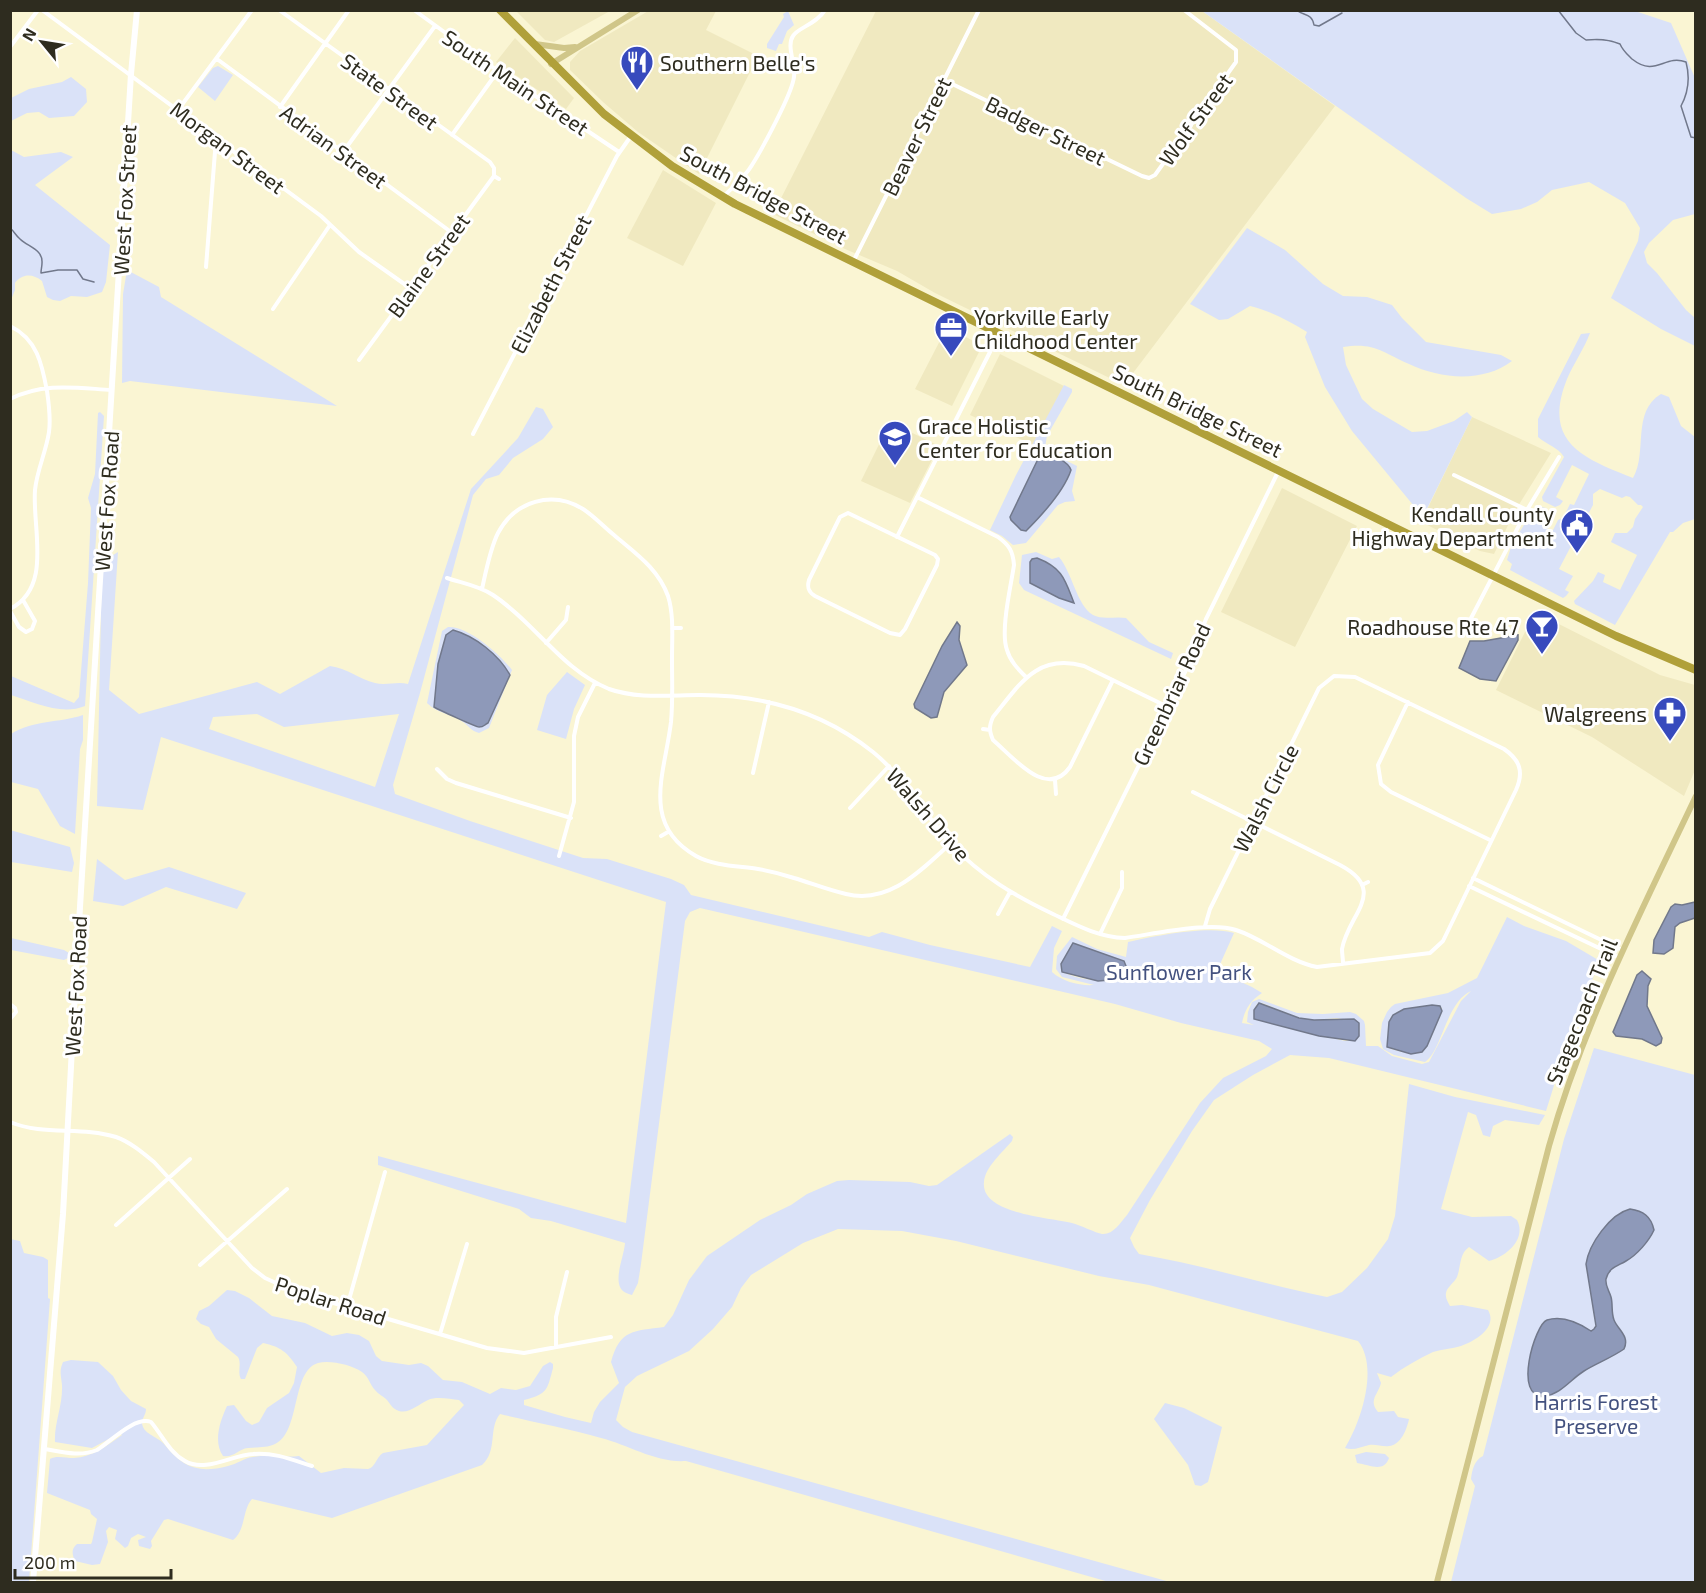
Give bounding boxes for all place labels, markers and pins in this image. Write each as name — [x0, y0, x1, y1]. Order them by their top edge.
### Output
restaurant icon: Southern Belle's — [619, 44, 655, 91]
place label: Southern Belle's — [660, 50, 815, 75]
place label: Yorkville Early Childhood Center — [974, 304, 1138, 353]
office icon: Yorkville Early Childhood Center — [933, 310, 969, 357]
place label: Grace Holistic Center for Education — [918, 413, 1112, 462]
school or university icon: Grace Holistic Center for Education — [877, 419, 913, 466]
place label: Kendall County Highway Department — [1352, 501, 1554, 550]
public building icon: Kendall County Highway Department — [1559, 507, 1595, 554]
bar icon: Roadhouse Rte 47 — [1524, 608, 1560, 655]
place label: Roadhouse Rte 47 — [1347, 614, 1519, 639]
pharmacy icon: Walgreens — [1652, 695, 1688, 742]
place label: Walgreens — [1544, 701, 1647, 726]

